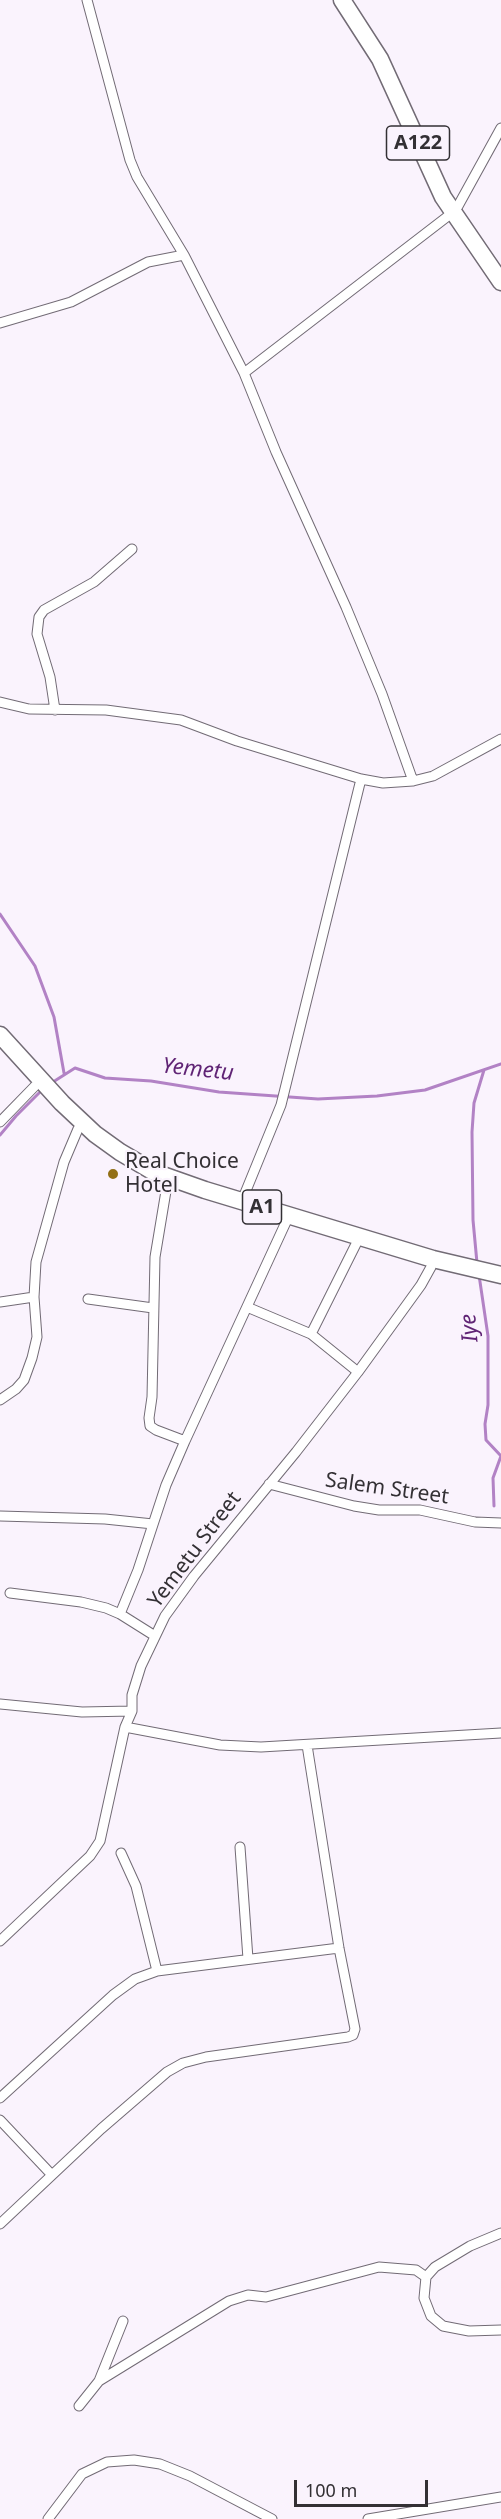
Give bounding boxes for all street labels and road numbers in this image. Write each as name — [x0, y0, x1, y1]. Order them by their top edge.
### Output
road number: A122 — [386, 126, 450, 160]
road number: A1 — [242, 1190, 282, 1224]
street label: Salem Street — [324, 1468, 450, 1510]
street label: Yemetu Street — [143, 1487, 247, 1613]

